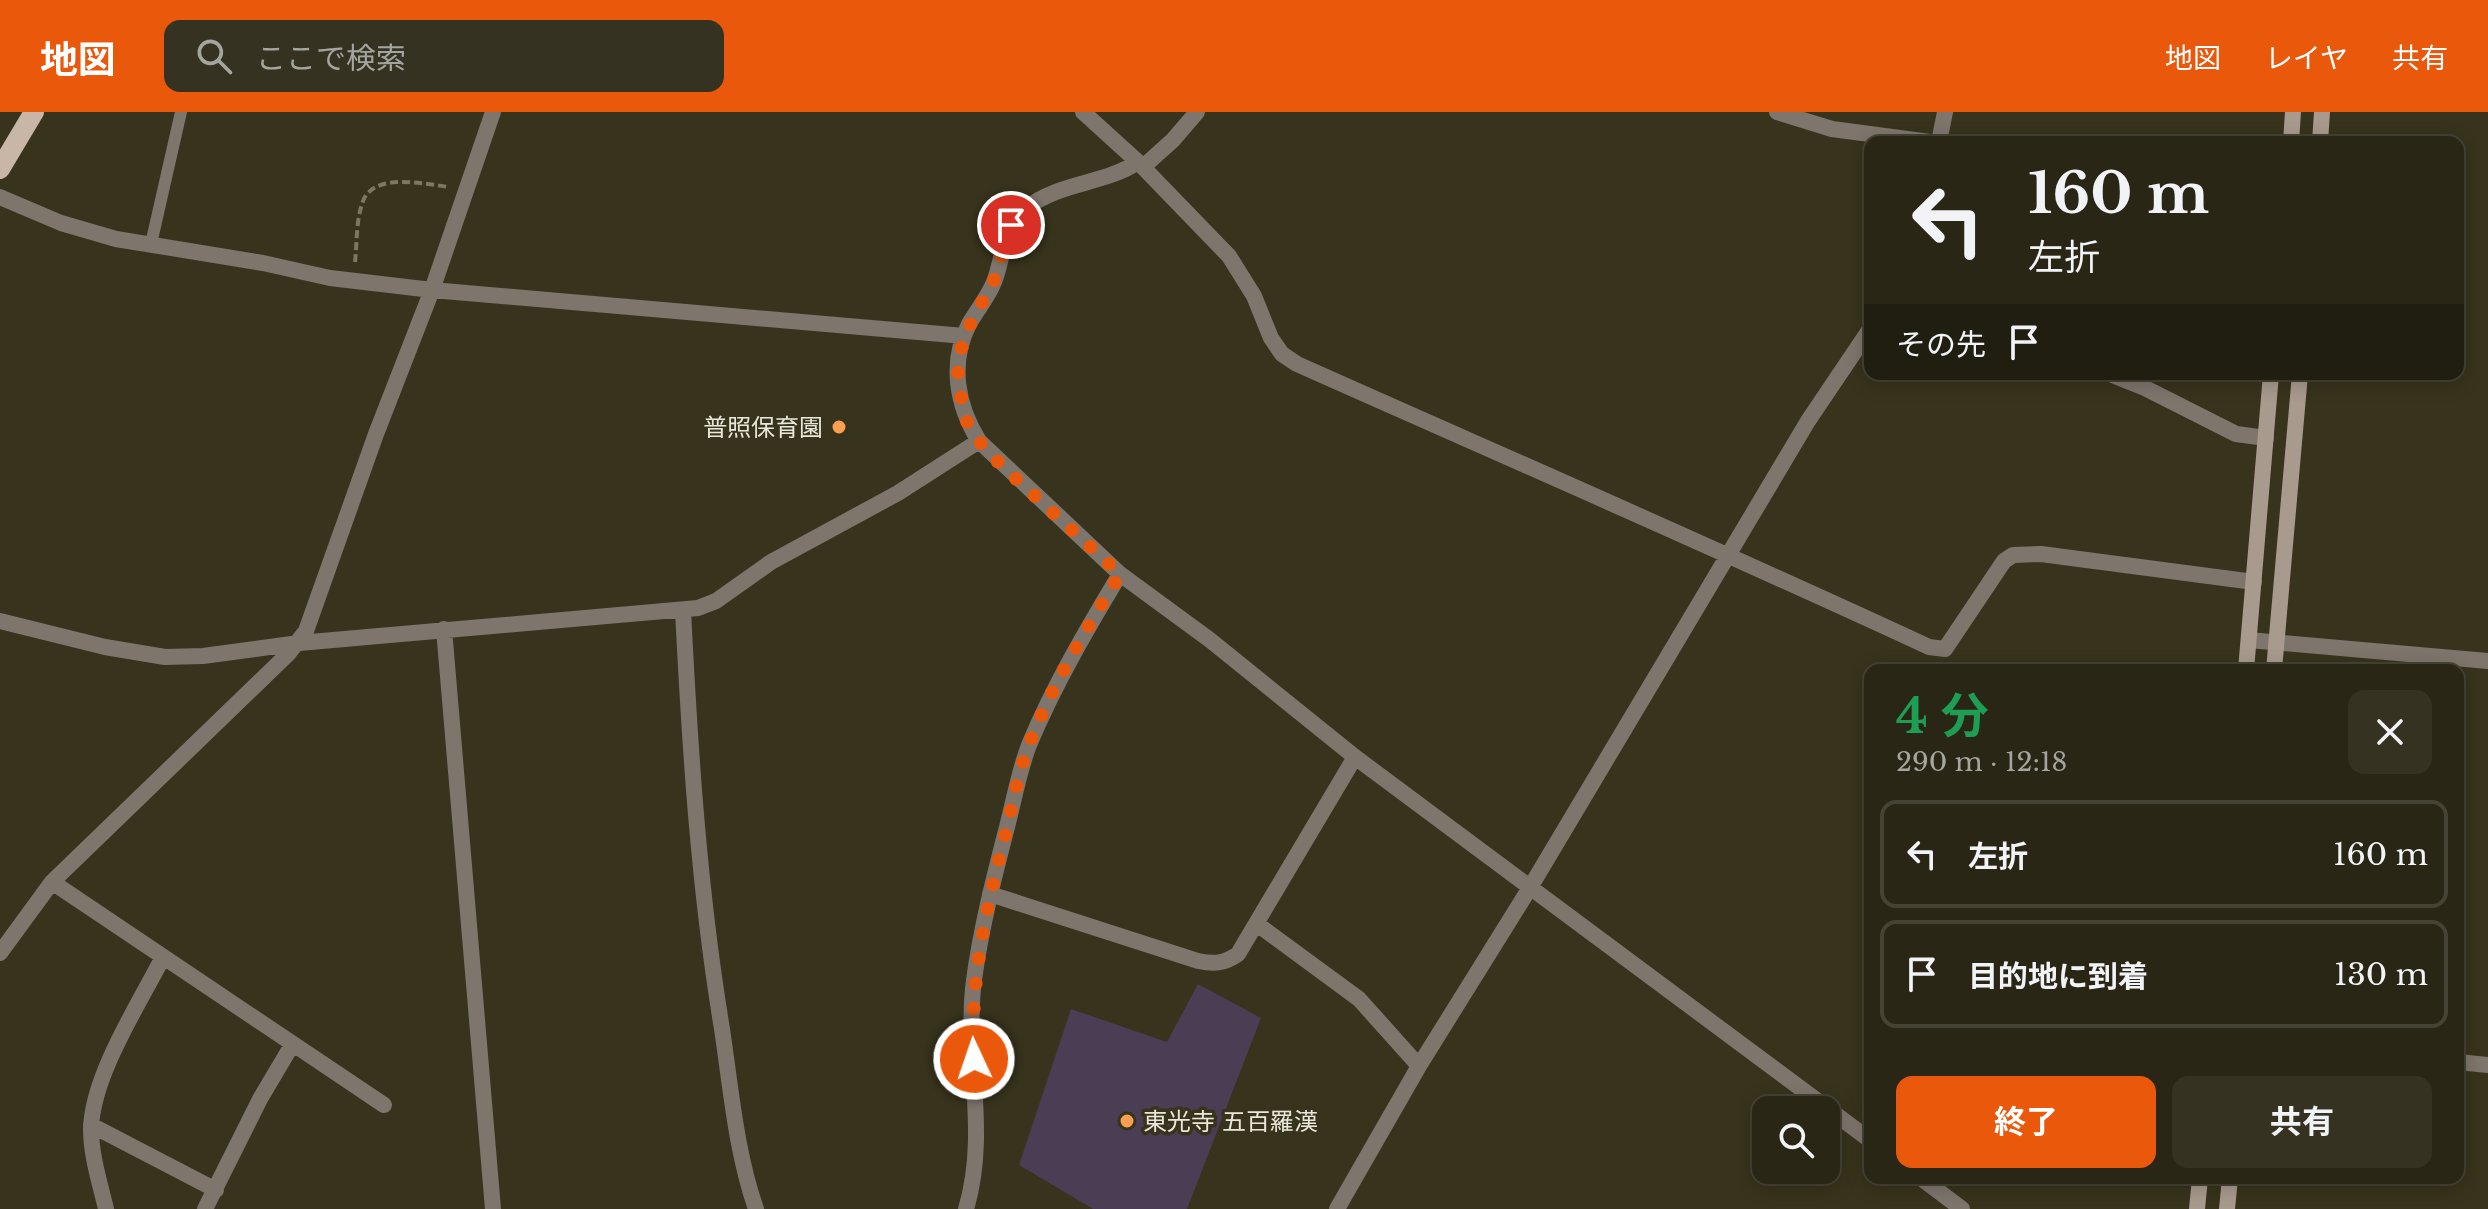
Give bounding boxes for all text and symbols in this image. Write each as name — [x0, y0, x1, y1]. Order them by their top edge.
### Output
search box — [164, 20, 724, 92]
icon: search — [192, 34, 236, 78]
text: 地図 — [40, 36, 116, 83]
text: ここで検索 — [256, 40, 406, 77]
text: 地図 — [2165, 41, 2221, 76]
text: レイヤ — [2265, 41, 2348, 76]
text: 共有 — [2392, 41, 2448, 76]
text: 160 m — [2028, 159, 2209, 228]
icon: left — [1896, 168, 2000, 272]
pin — [977, 191, 1045, 259]
icon: arrive — [989, 203, 1033, 247]
text: 左折 — [2028, 235, 2100, 280]
icon: arrive — [2002, 320, 2046, 364]
text: その先 — [1896, 326, 1986, 363]
place label: 普照保育園 — [703, 413, 823, 442]
marker: 普照保育園 — [830, 418, 848, 436]
text: 4 分 — [1896, 686, 1989, 746]
button: close — [2348, 690, 2432, 774]
text: 290 m · 12:18 — [1896, 746, 2067, 778]
icon: left — [1900, 832, 1944, 876]
text: 160 m — [2333, 836, 2428, 873]
text: 左折 — [1968, 838, 2028, 875]
icon: arrive — [1900, 952, 1944, 996]
text: 130 m — [2334, 956, 2428, 993]
text: 目的地に到着 — [1968, 958, 2148, 995]
position arrow — [932, 1017, 1016, 1101]
button: 終了 — [1896, 1076, 2156, 1168]
button: 共有 — [2172, 1076, 2432, 1168]
map controls — [1752, 1096, 1840, 1184]
button: search — [1752, 1096, 1840, 1184]
place label: 東光寺 五百羅漢 — [1143, 1107, 1318, 1136]
marker: 東光寺 五百羅漢 — [1118, 1112, 1136, 1130]

